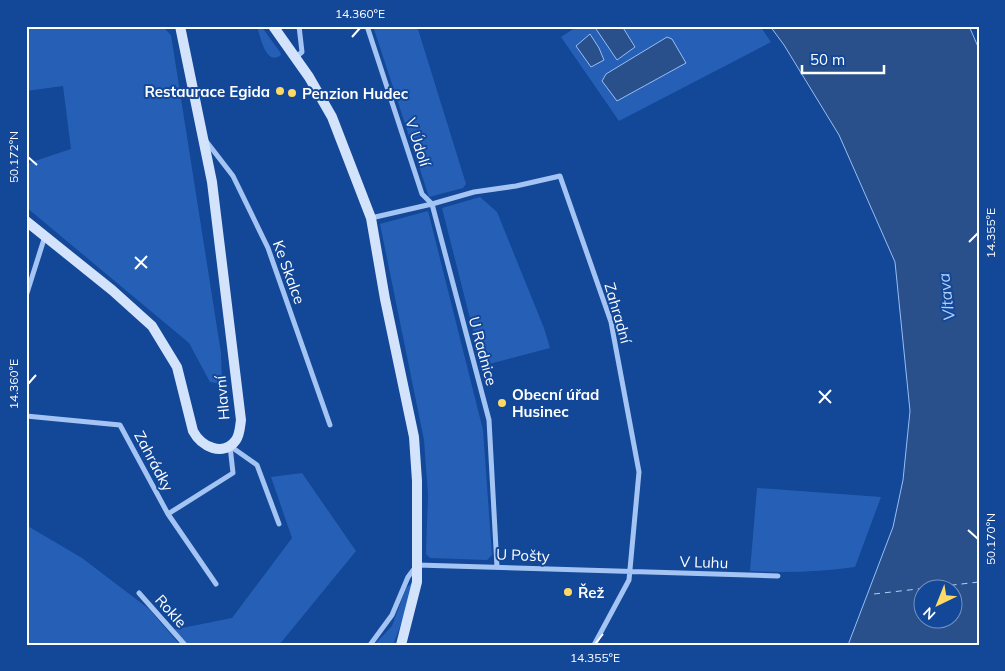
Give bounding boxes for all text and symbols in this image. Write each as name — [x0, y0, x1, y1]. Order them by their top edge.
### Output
text: 14.360°E — [335, 6, 385, 21]
scale bar — [802, 42, 885, 74]
text: 50 m — [810, 50, 845, 69]
place label: Restaurace Egida — [144, 82, 270, 101]
place label: Penzion Hudec — [302, 84, 409, 103]
marker: Restaurace Egida — [274, 85, 286, 97]
marker: Penzion Hudec — [286, 87, 298, 99]
street label: V Údolí — [401, 115, 435, 170]
text: 50.172°N — [6, 131, 21, 183]
text: 14.355°E — [983, 208, 998, 258]
street label: Ke Skalce — [269, 238, 309, 306]
water label: Vltava — [933, 272, 959, 322]
street label: Zahradní — [600, 280, 636, 347]
street label: U Radnice — [465, 314, 501, 388]
text: 14.360°E — [6, 359, 21, 409]
street label: Hlavní — [210, 374, 233, 421]
place label: Obecní úřad Husinec — [512, 385, 599, 421]
marker: Obecní úřad Husinec — [496, 397, 508, 409]
street label: Zahrádky — [130, 428, 178, 494]
text: 50.170°N — [983, 513, 998, 565]
street label: U Pošty — [496, 545, 550, 565]
street label: V Luhu — [679, 552, 729, 572]
north arrow — [912, 578, 962, 628]
place label: Řež — [578, 583, 604, 602]
marker: Řež — [562, 586, 574, 598]
street label: Rokle — [151, 590, 191, 632]
text: N — [919, 603, 939, 624]
text: 14.355°E — [570, 650, 620, 665]

